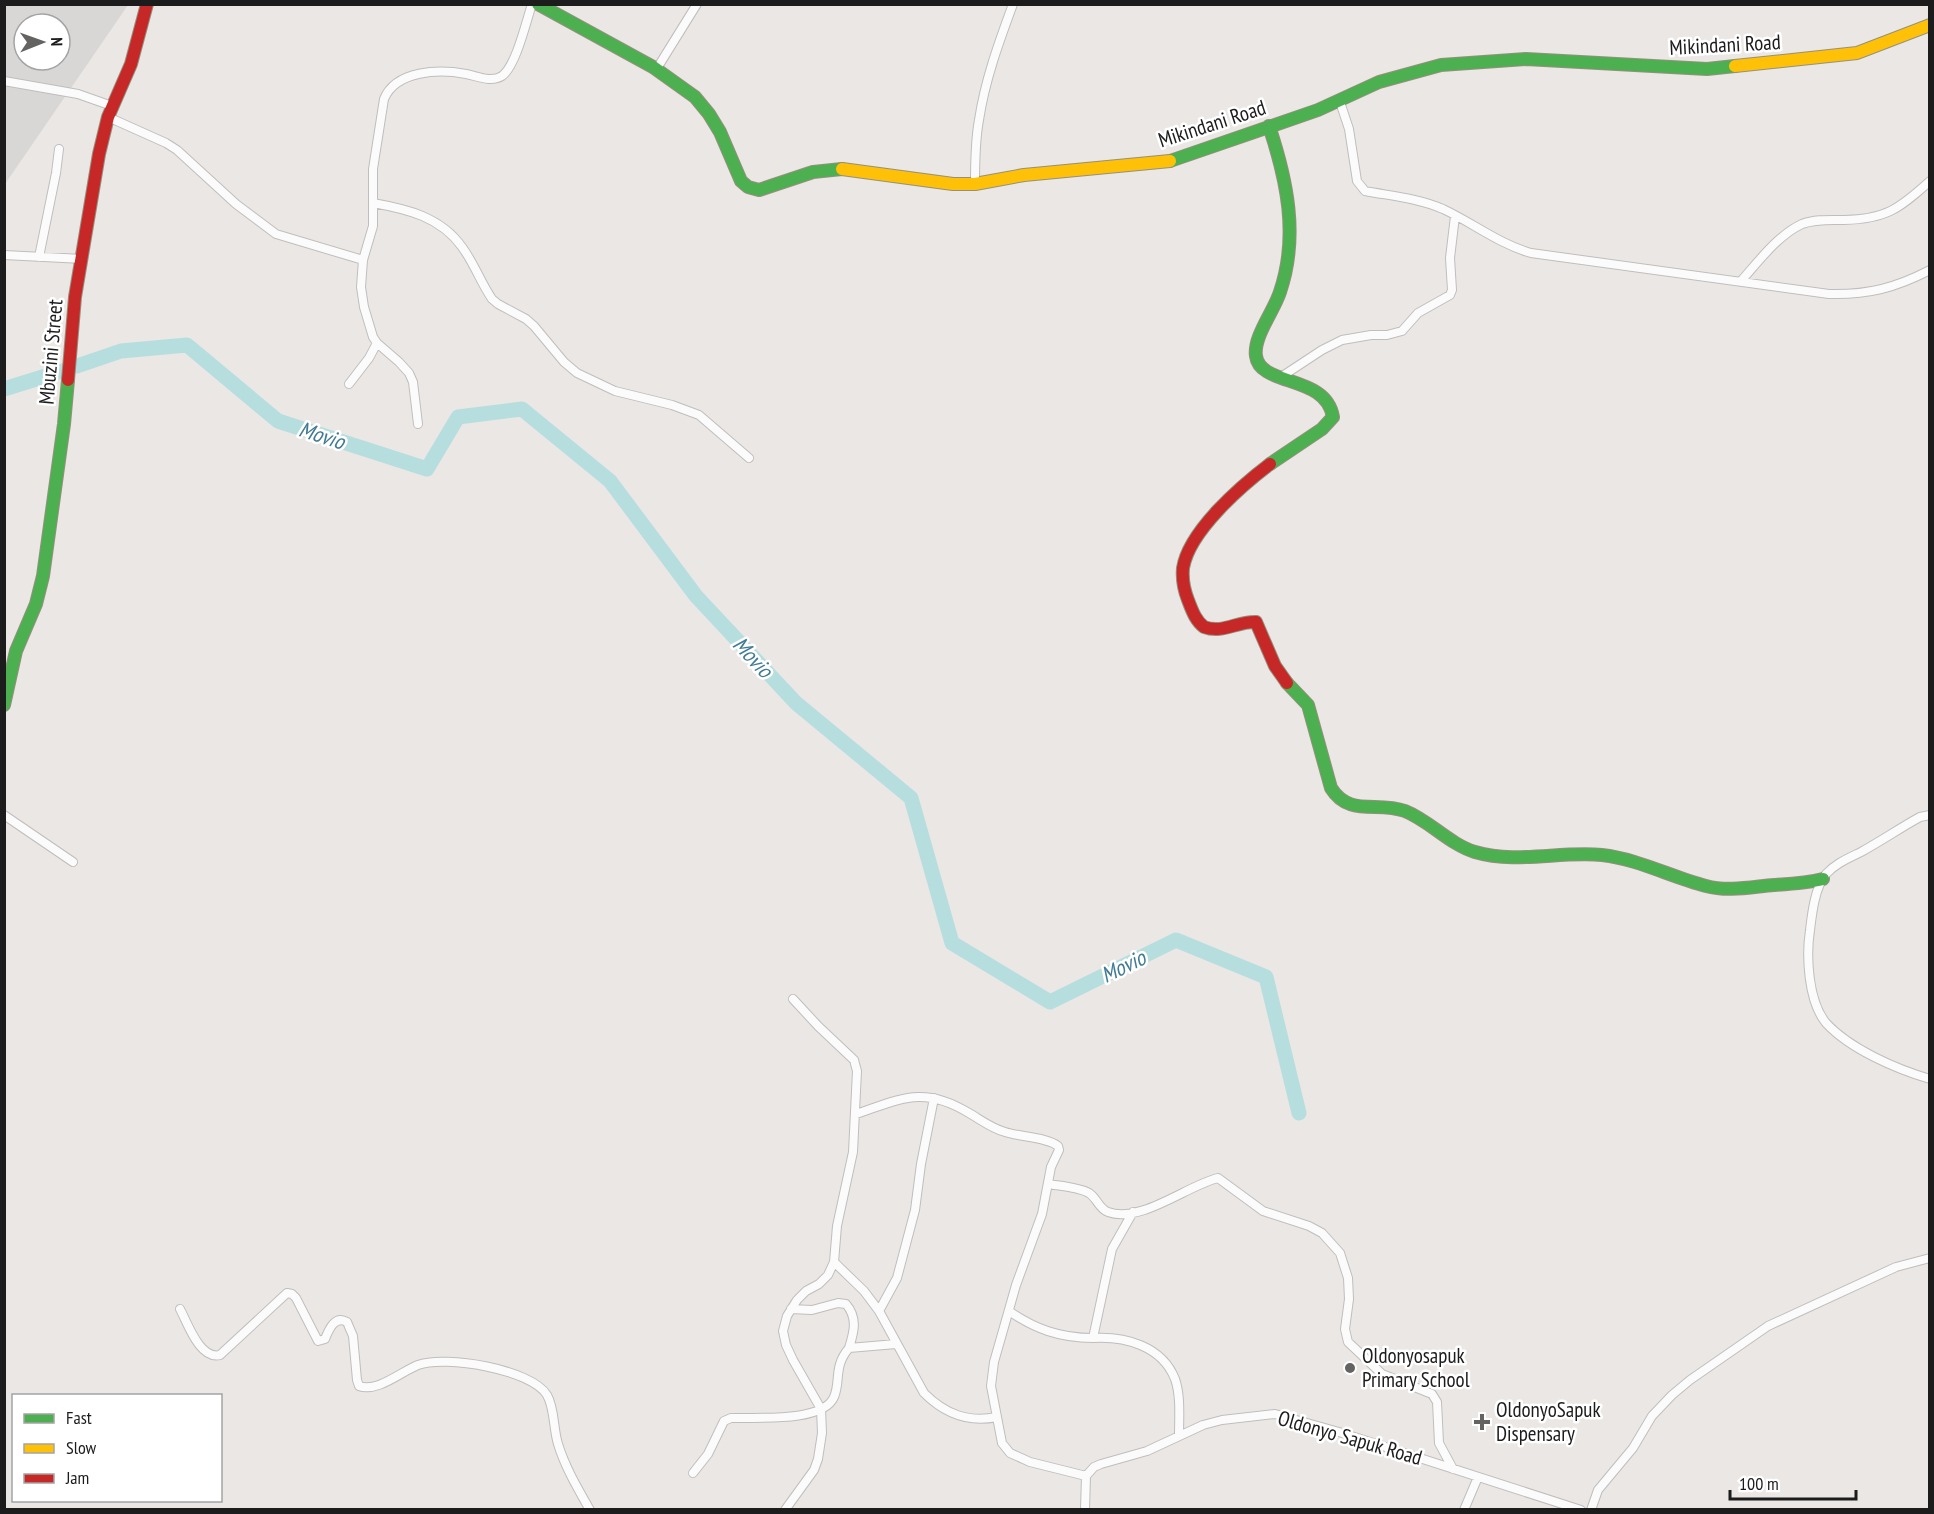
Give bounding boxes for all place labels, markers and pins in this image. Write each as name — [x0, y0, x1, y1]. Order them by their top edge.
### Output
place label: Oldonyosapuk Primary School — [1362, 1342, 1470, 1393]
marker: Oldonyosapuk Primary School — [1343, 1361, 1357, 1375]
place label: OldonyoSapuk Dispensary — [1496, 1396, 1601, 1447]
marker: OldonyoSapuk Dispensary — [1473, 1413, 1491, 1431]

